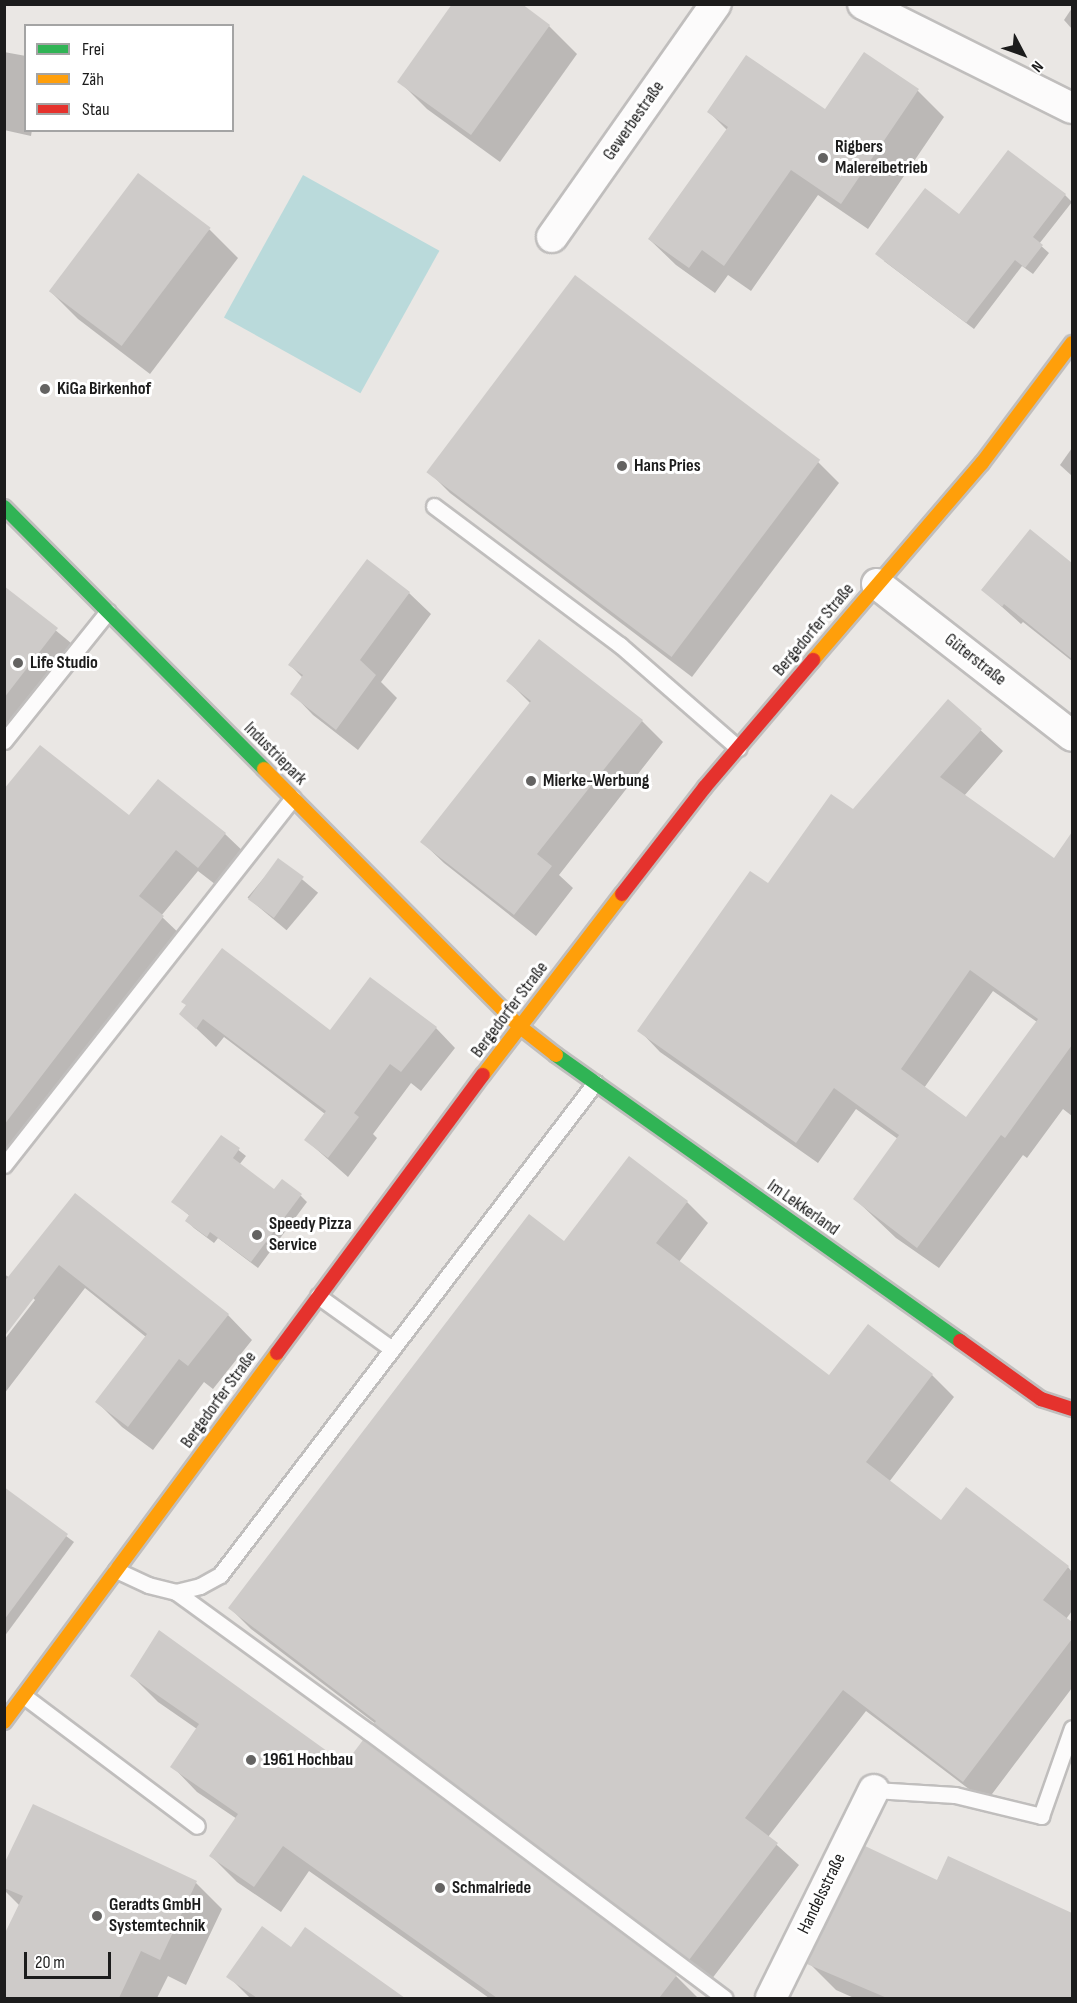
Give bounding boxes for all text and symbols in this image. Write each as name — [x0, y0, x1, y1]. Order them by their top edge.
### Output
legend — [24, 24, 234, 132]
north arrow — [993, 24, 1053, 84]
text: Frei — [82, 39, 104, 60]
text: N — [1027, 57, 1047, 76]
text: Zäh — [82, 69, 104, 90]
street label: Gewerbestraße — [599, 77, 669, 165]
text: Stau — [82, 99, 110, 120]
place label: Rigbers Malereibetrieb — [835, 137, 928, 180]
marker: Rigbers Malereibetrieb — [816, 151, 830, 165]
place label: KiGa Birkenhof — [57, 378, 151, 400]
marker: KiGa Birkenhof — [38, 382, 52, 396]
place label: Hans Pries — [634, 455, 701, 477]
marker: Hans Pries — [615, 459, 629, 473]
street label: Bergedorfer Straße — [769, 579, 859, 681]
street label: Güterstraße — [940, 629, 1010, 691]
place label: Life Studio — [30, 652, 98, 674]
marker: Life Studio — [11, 656, 25, 670]
street label: Industriepark — [239, 718, 311, 790]
place label: Mierke-Werbung — [543, 770, 649, 792]
marker: Mierke-Werbung — [524, 774, 538, 788]
street label: Bergedorfer Straße — [467, 958, 553, 1062]
street label: Im Lekkerland — [763, 1175, 843, 1241]
place label: Speedy Pizza Service — [269, 1214, 352, 1256]
marker: Speedy Pizza Service — [250, 1228, 264, 1242]
street label: Bergedorfer Straße — [177, 1347, 261, 1453]
place label: 1961 Hochbau — [263, 1749, 353, 1771]
marker: 1961 Hochbau — [244, 1753, 258, 1767]
street label: Handelsstraße — [793, 1850, 851, 1938]
place label: Schmalriede — [452, 1877, 531, 1899]
marker: Schmalriede — [433, 1881, 447, 1895]
place label: Geradts GmbH Systemtechnik — [109, 1895, 205, 1938]
marker: Geradts GmbH Systemtechnik — [90, 1909, 104, 1923]
scale bar — [27, 1940, 114, 1978]
text: 20 m — [35, 1952, 65, 1973]

